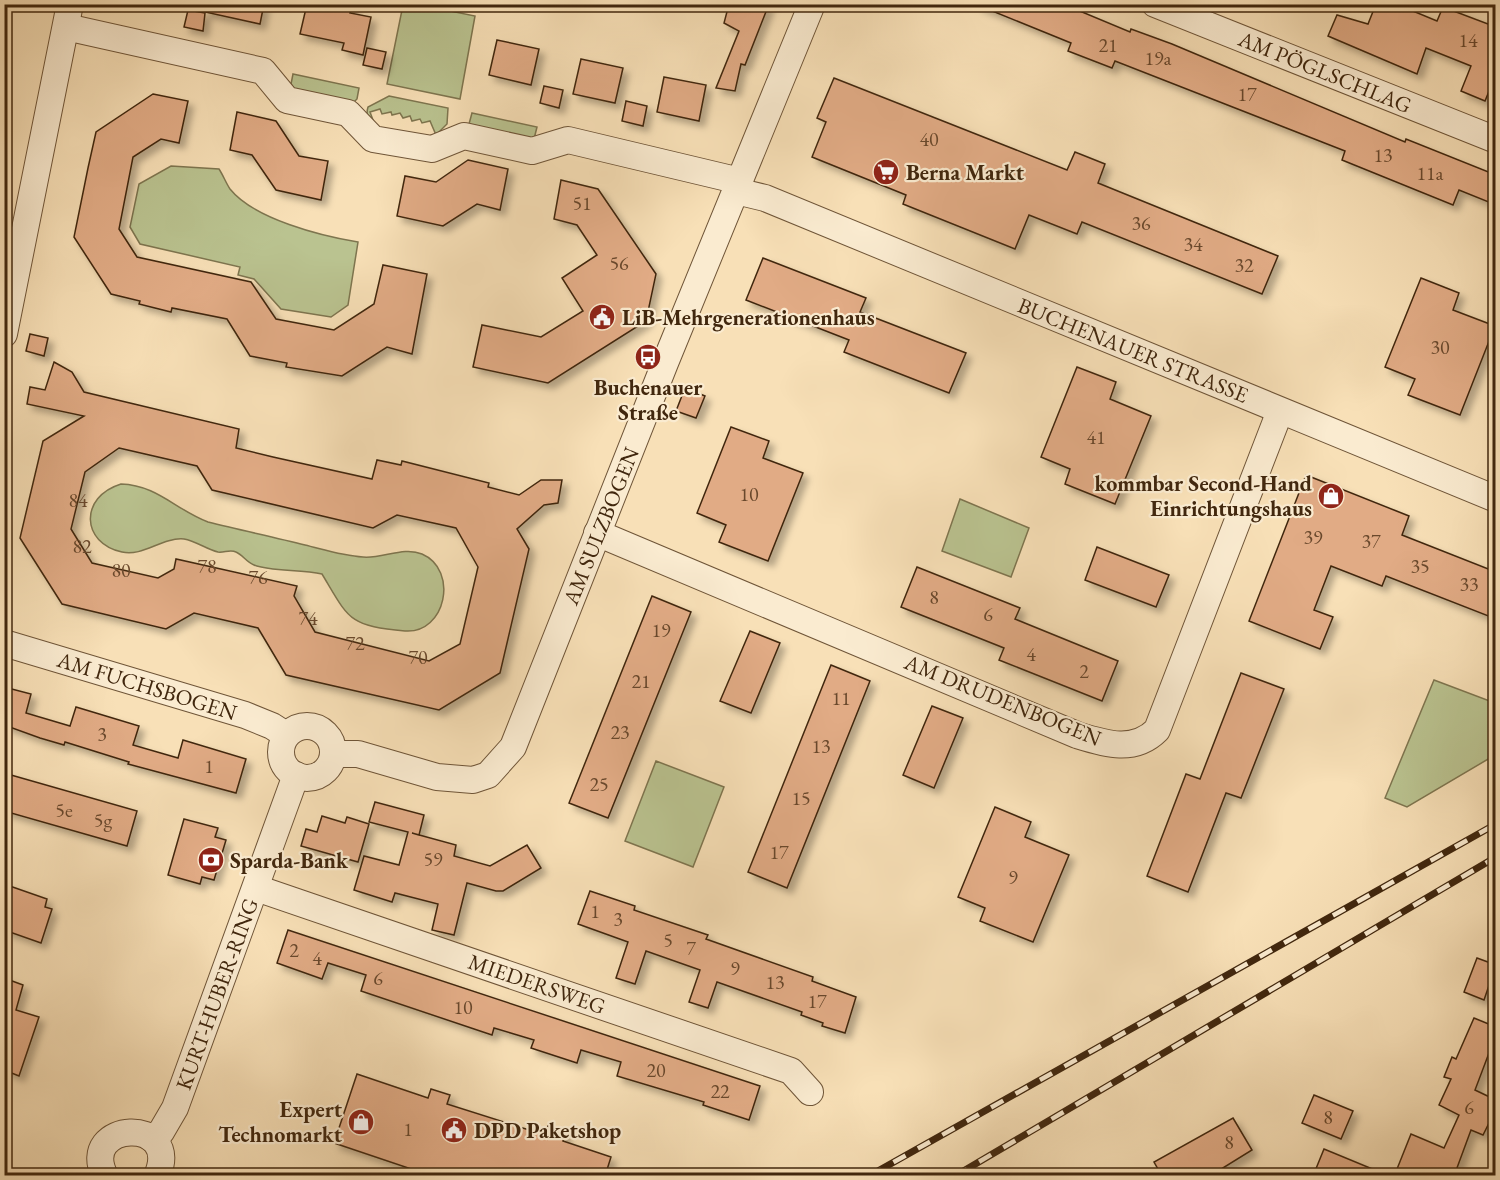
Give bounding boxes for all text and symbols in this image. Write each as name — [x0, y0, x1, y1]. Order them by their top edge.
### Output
street label: AM PÖGLSCHLAG — [1233, 24, 1416, 120]
house number: 14 — [1458, 27, 1478, 53]
house number: 21 — [1098, 32, 1118, 58]
house number: 19a — [1144, 45, 1172, 71]
house number: 17 — [1237, 81, 1257, 107]
house number: 40 — [919, 126, 939, 152]
house number: 13 — [1373, 142, 1393, 168]
supermarket icon: Berna Markt — [871, 157, 901, 187]
place label: Berna Markt — [906, 158, 1025, 187]
house number: 11a — [1416, 160, 1444, 186]
house number: 51 — [572, 190, 592, 216]
house number: 36 — [1131, 210, 1151, 236]
house number: 34 — [1183, 231, 1203, 257]
house number: 56 — [609, 250, 629, 276]
house number: 32 — [1234, 252, 1254, 278]
street label: BUCHENAUER STRASSE — [1014, 290, 1252, 410]
public building icon: LiB-Mehrgenerationenhaus — [587, 302, 617, 332]
place label: LiB-Mehrgenerationenhaus — [622, 303, 875, 332]
house number: 30 — [1430, 334, 1450, 360]
bus stop icon: Buchenauer Straße — [633, 342, 663, 372]
place label: Buchenauer Straße — [594, 373, 703, 427]
house number: 41 — [1086, 424, 1106, 450]
street label: AM SULZBOGEN — [556, 442, 646, 610]
place label: kommbar Second-Hand Einrichtungshaus — [1095, 469, 1312, 523]
house number: 10 — [739, 481, 759, 507]
shop icon: kommbar Second-Hand Einrichtungshaus — [1316, 481, 1346, 511]
house number: 84 — [68, 487, 88, 513]
house number: 39 — [1303, 524, 1323, 550]
house number: 37 — [1361, 528, 1381, 554]
house number: 82 — [72, 533, 92, 559]
house number: 78 — [197, 553, 217, 579]
house number: 35 — [1410, 553, 1430, 579]
house number: 80 — [111, 557, 131, 583]
house number: 76 — [248, 564, 268, 590]
house number: 33 — [1459, 571, 1479, 597]
house number: 8 — [929, 584, 939, 610]
house number: 6 — [983, 601, 993, 627]
house number: 74 — [298, 605, 318, 631]
house number: 19 — [651, 617, 671, 643]
house number: 72 — [345, 630, 365, 656]
house number: 4 — [1026, 641, 1036, 667]
house number: 70 — [408, 644, 428, 670]
street label: AM FUCHSBOGEN — [53, 645, 241, 727]
street label: AM DRUDENBOGEN — [899, 647, 1106, 753]
house number: 2 — [1079, 658, 1089, 684]
house number: 21 — [631, 668, 651, 694]
house number: 11 — [831, 685, 851, 711]
house number: 23 — [610, 719, 630, 745]
house number: 3 — [97, 721, 107, 747]
house number: 13 — [811, 733, 831, 759]
house number: 1 — [204, 753, 214, 779]
house number: 25 — [589, 771, 609, 797]
house number: 15 — [791, 785, 811, 811]
house number: 5e — [55, 797, 73, 823]
house number: 5g — [94, 807, 112, 833]
house number: 17 — [769, 839, 789, 865]
bank icon: Sparda-Bank — [196, 845, 226, 875]
place label: Sparda-Bank — [230, 846, 349, 875]
house number: 59 — [423, 846, 443, 872]
house number: 9 — [1008, 864, 1018, 890]
street label: KURT-HUBER-RING — [169, 894, 265, 1094]
house number: 1 — [590, 898, 600, 924]
house number: 3 — [613, 906, 623, 932]
house number: 5 — [663, 927, 673, 953]
house number: 7 — [686, 935, 696, 961]
house number: 2 — [289, 937, 299, 963]
house number: 4 — [312, 945, 322, 971]
street label: MIEDERSWEG — [465, 947, 609, 1021]
house number: 9 — [730, 955, 740, 981]
house number: 6 — [373, 965, 383, 991]
house number: 13 — [765, 969, 785, 995]
house number: 17 — [807, 988, 827, 1014]
house number: 10 — [453, 994, 473, 1020]
house number: 20 — [646, 1057, 666, 1083]
house number: 22 — [710, 1078, 730, 1104]
house number: 6 — [1464, 1094, 1474, 1120]
place label: Expert Technomarkt — [218, 1095, 343, 1149]
house number: 8 — [1323, 1104, 1333, 1130]
shop icon: Expert Technomarkt — [346, 1107, 376, 1137]
public building icon: DPD Paketshop — [439, 1115, 469, 1145]
house number: 1 — [403, 1116, 413, 1142]
place label: DPD Paketshop — [474, 1116, 621, 1145]
house number: 8 — [1224, 1129, 1234, 1155]

